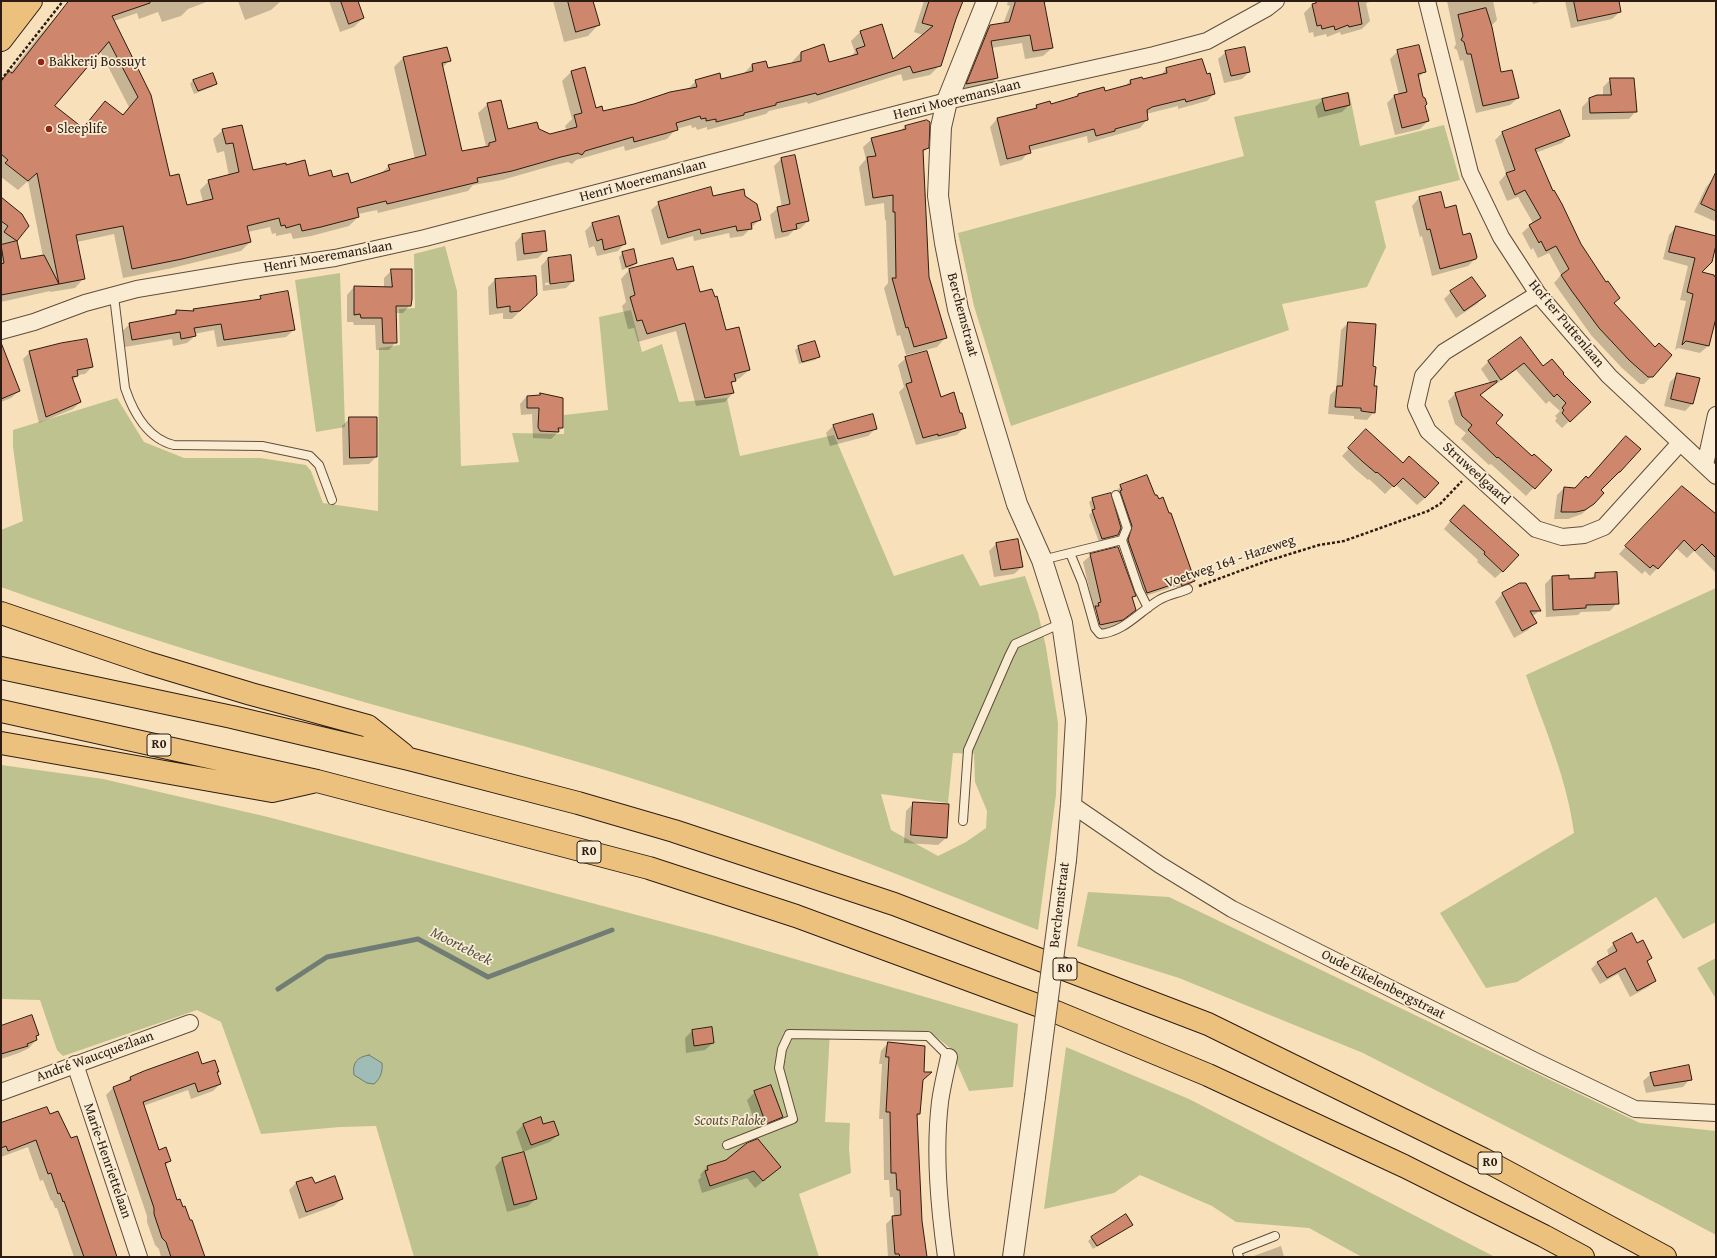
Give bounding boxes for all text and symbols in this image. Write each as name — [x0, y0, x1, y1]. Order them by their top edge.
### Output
place label: Bakkerij Bossuyt — [49, 54, 146, 70]
marker: Bakkerij Bossuyt — [36, 57, 46, 67]
street label: Henri Moeremanslaan — [892, 76, 1022, 124]
place label: Sleeplife — [57, 121, 107, 137]
marker: Sleeplife — [44, 124, 54, 134]
street label: Henri Moeremanslaan — [578, 156, 708, 206]
street label: Henri Moeremanslaan — [262, 237, 394, 277]
street label: Berchemstraat — [943, 271, 981, 359]
street label: Hof ter Puttenlaan — [1525, 277, 1607, 371]
street label: Struweelgaard — [1439, 439, 1513, 509]
street label: Voetweg 164 - Hazeweg — [1163, 532, 1297, 592]
road number: R0 — [147, 734, 171, 756]
road number: R0 — [577, 841, 601, 863]
street label: Berchemstraat — [1046, 861, 1074, 949]
water label: Moortebeek — [427, 924, 495, 970]
street label: Oude Eikelenbergstraat — [1318, 946, 1448, 1024]
road number: R0 — [1053, 958, 1077, 980]
street label: André Waucquezlaan — [34, 1028, 156, 1086]
street label: Marie-Henriettelaan — [79, 1101, 135, 1221]
park label: Scouts Paloke — [694, 1113, 766, 1129]
road number: R0 — [1478, 1152, 1502, 1174]

